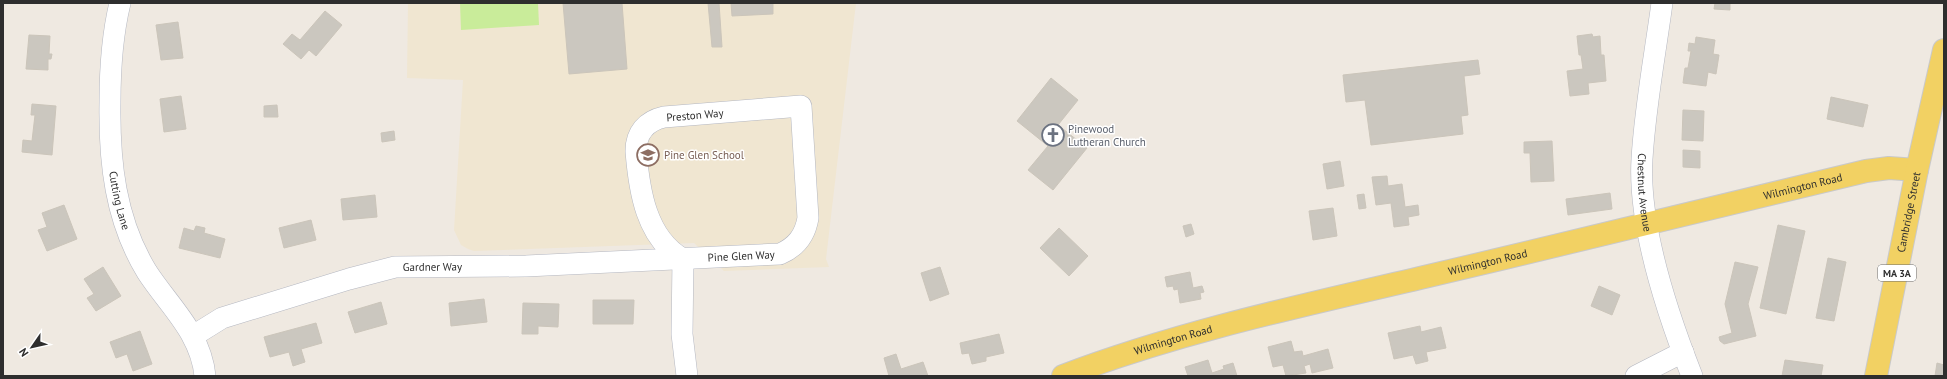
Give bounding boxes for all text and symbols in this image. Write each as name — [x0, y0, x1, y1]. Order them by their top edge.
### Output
street label: Preston Way — [666, 105, 725, 124]
church icon: Pinewood Lutheran Church — [1040, 122, 1066, 148]
place label: Pinewood Lutheran Church — [1068, 122, 1146, 149]
school or university icon: Pine Glen School — [635, 142, 661, 168]
place label: Pine Glen School — [664, 148, 745, 162]
street label: Chestnut Avenue — [1635, 153, 1655, 233]
street label: Cutting Lane — [106, 170, 133, 232]
street label: Wilmington Road — [1762, 170, 1844, 203]
street label: Cambridge Street — [1894, 171, 1923, 254]
street label: Wilmington Road — [1447, 246, 1529, 278]
street label: Pine Glen Way — [707, 247, 776, 264]
street label: Gardner Way — [403, 259, 463, 274]
road number: MA 3A — [1878, 265, 1916, 281]
street label: Wilmington Road — [1132, 322, 1214, 358]
north arrow — [12, 327, 52, 367]
text: N — [16, 346, 32, 360]

